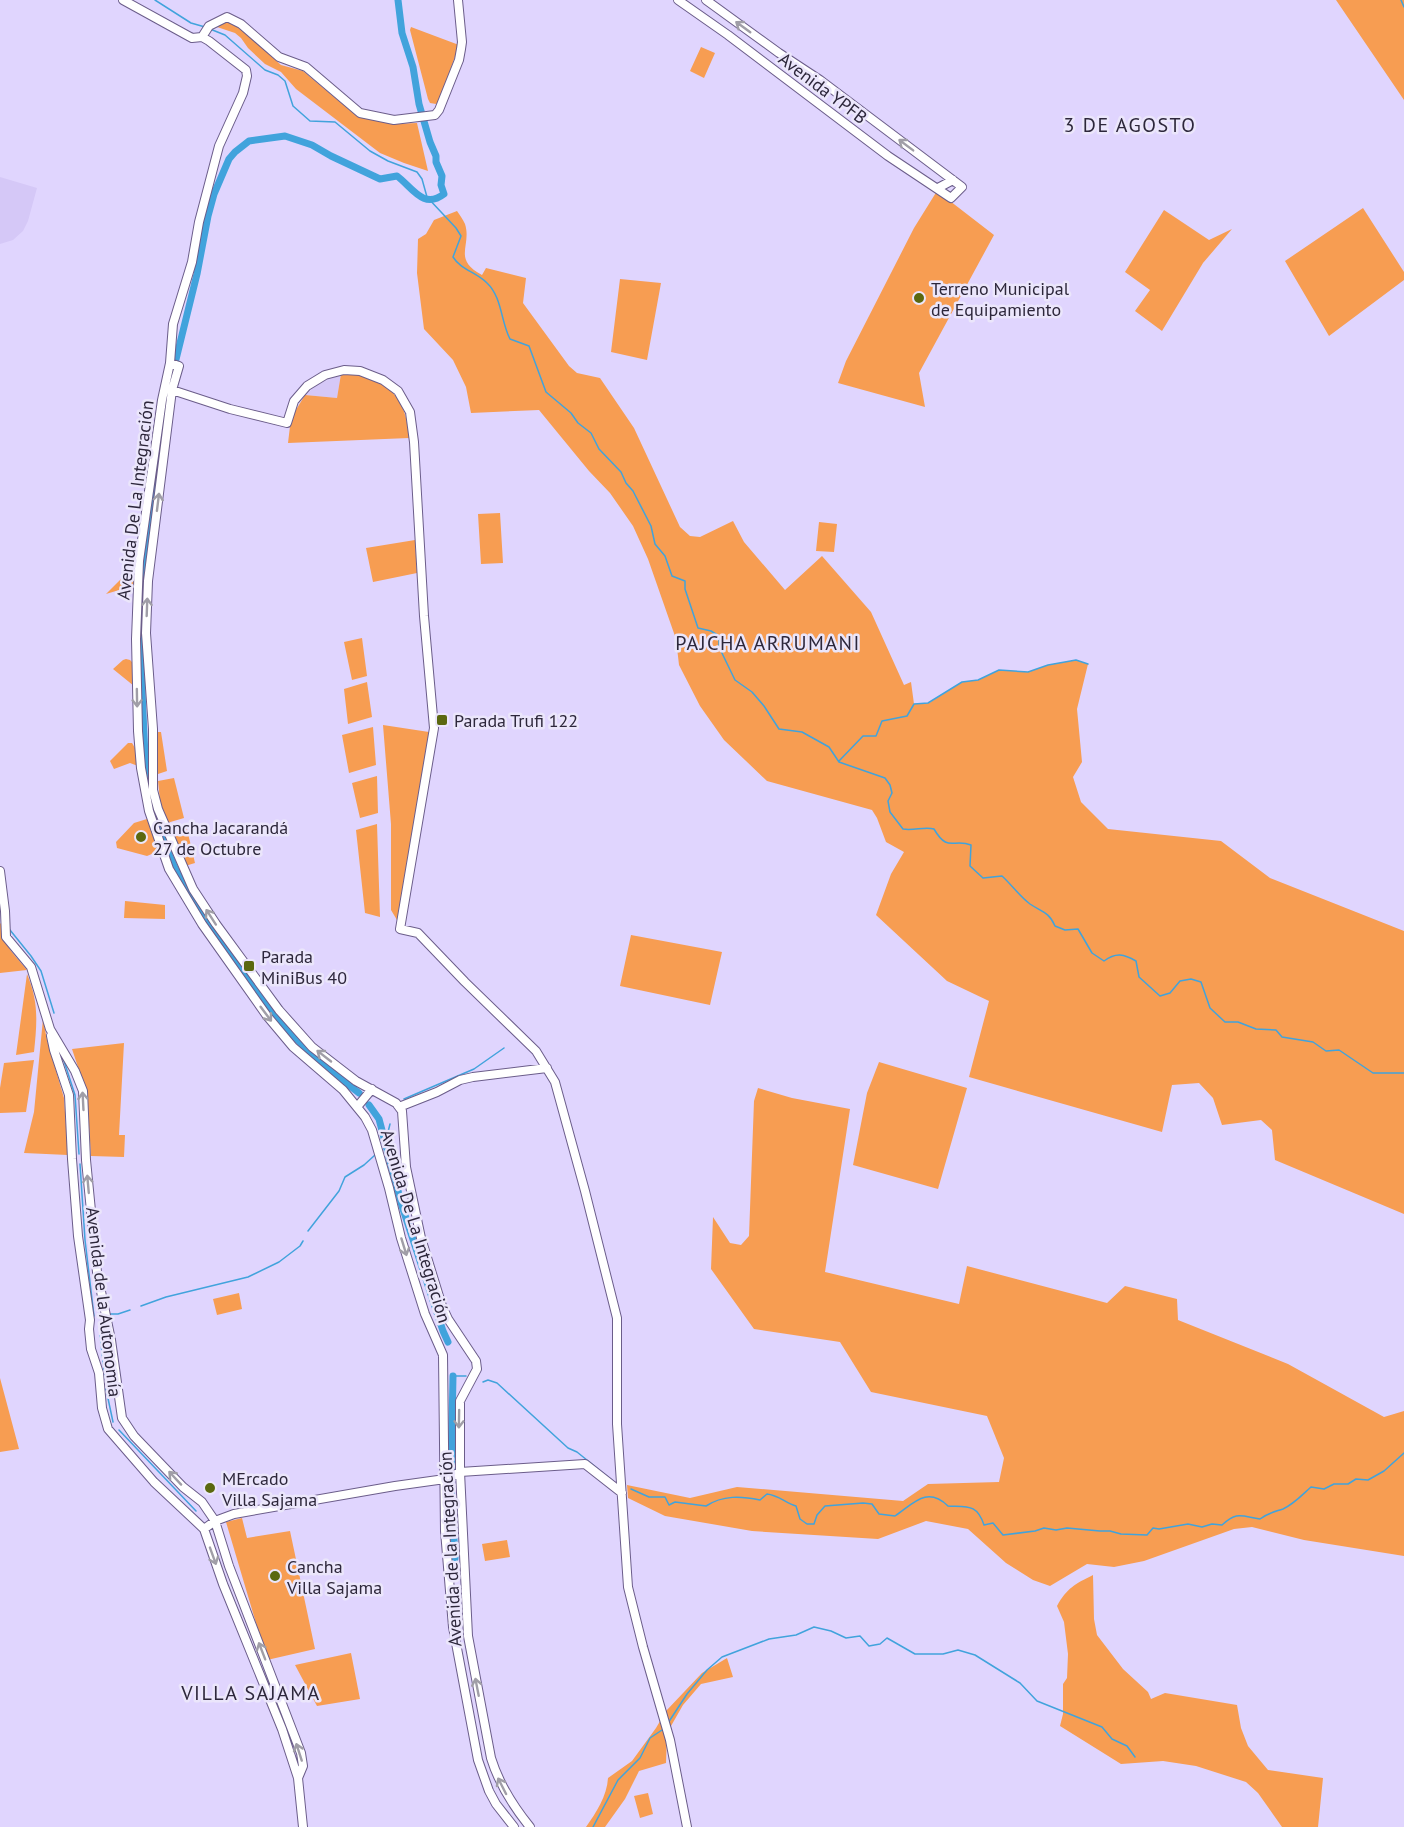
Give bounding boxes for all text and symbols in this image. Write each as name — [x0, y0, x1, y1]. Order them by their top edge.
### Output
one-way arrow — [735, 20, 751, 33]
street label: Avenida YPFB — [774, 47, 872, 129]
district label: 3 DE AGOSTO — [1064, 112, 1196, 138]
one-way arrow — [899, 138, 915, 151]
place label: Terreno Municipal de Equipamiento — [931, 277, 1070, 321]
marker: Terreno Municipal de Equipamiento — [912, 291, 926, 305]
street label: Avenida De La Integración — [111, 399, 159, 601]
one-way arrow — [152, 492, 163, 512]
one-way arrow — [142, 597, 153, 617]
district label: PAJCHA ARRUMANI — [675, 630, 861, 656]
one-way arrow — [131, 687, 143, 707]
place label: Parada Trufi 122 — [454, 709, 578, 732]
marker: Parada Trufi 122 — [435, 713, 449, 727]
place label: Cancha Jacarandá 27 de Octubre — [153, 816, 288, 860]
marker: Cancha Jacarandá 27 de Octubre — [134, 830, 148, 844]
one-way arrow — [205, 909, 217, 926]
place label: Parada MiniBus 40 — [261, 945, 347, 989]
marker: Parada MiniBus 40 — [242, 959, 256, 973]
one-way arrow — [260, 1006, 273, 1022]
one-way arrow — [316, 1050, 332, 1063]
one-way arrow — [78, 1092, 89, 1112]
street label: Avenida De La Integración — [376, 1126, 456, 1326]
one-way arrow — [83, 1174, 94, 1194]
street label: Avenida de la Autonomía — [81, 1206, 127, 1398]
one-way arrow — [399, 1237, 410, 1256]
one-way arrow — [454, 1408, 465, 1428]
street label: Avenida de la Integración — [433, 1451, 467, 1647]
place label: MErcado Villa Sajama — [221, 1467, 317, 1511]
one-way arrow — [168, 1471, 182, 1486]
marker: MErcado Villa Sajama — [203, 1481, 217, 1495]
one-way arrow — [209, 1546, 220, 1565]
place label: Cancha Villa Sajama — [286, 1555, 382, 1599]
marker: Cancha Villa Sajama — [268, 1569, 282, 1583]
one-way arrow — [256, 1642, 267, 1661]
one-way arrow — [471, 1678, 482, 1698]
district label: VILLA SAJAMA — [180, 1680, 321, 1706]
one-way arrow — [293, 1743, 304, 1762]
one-way arrow — [496, 1777, 507, 1795]

